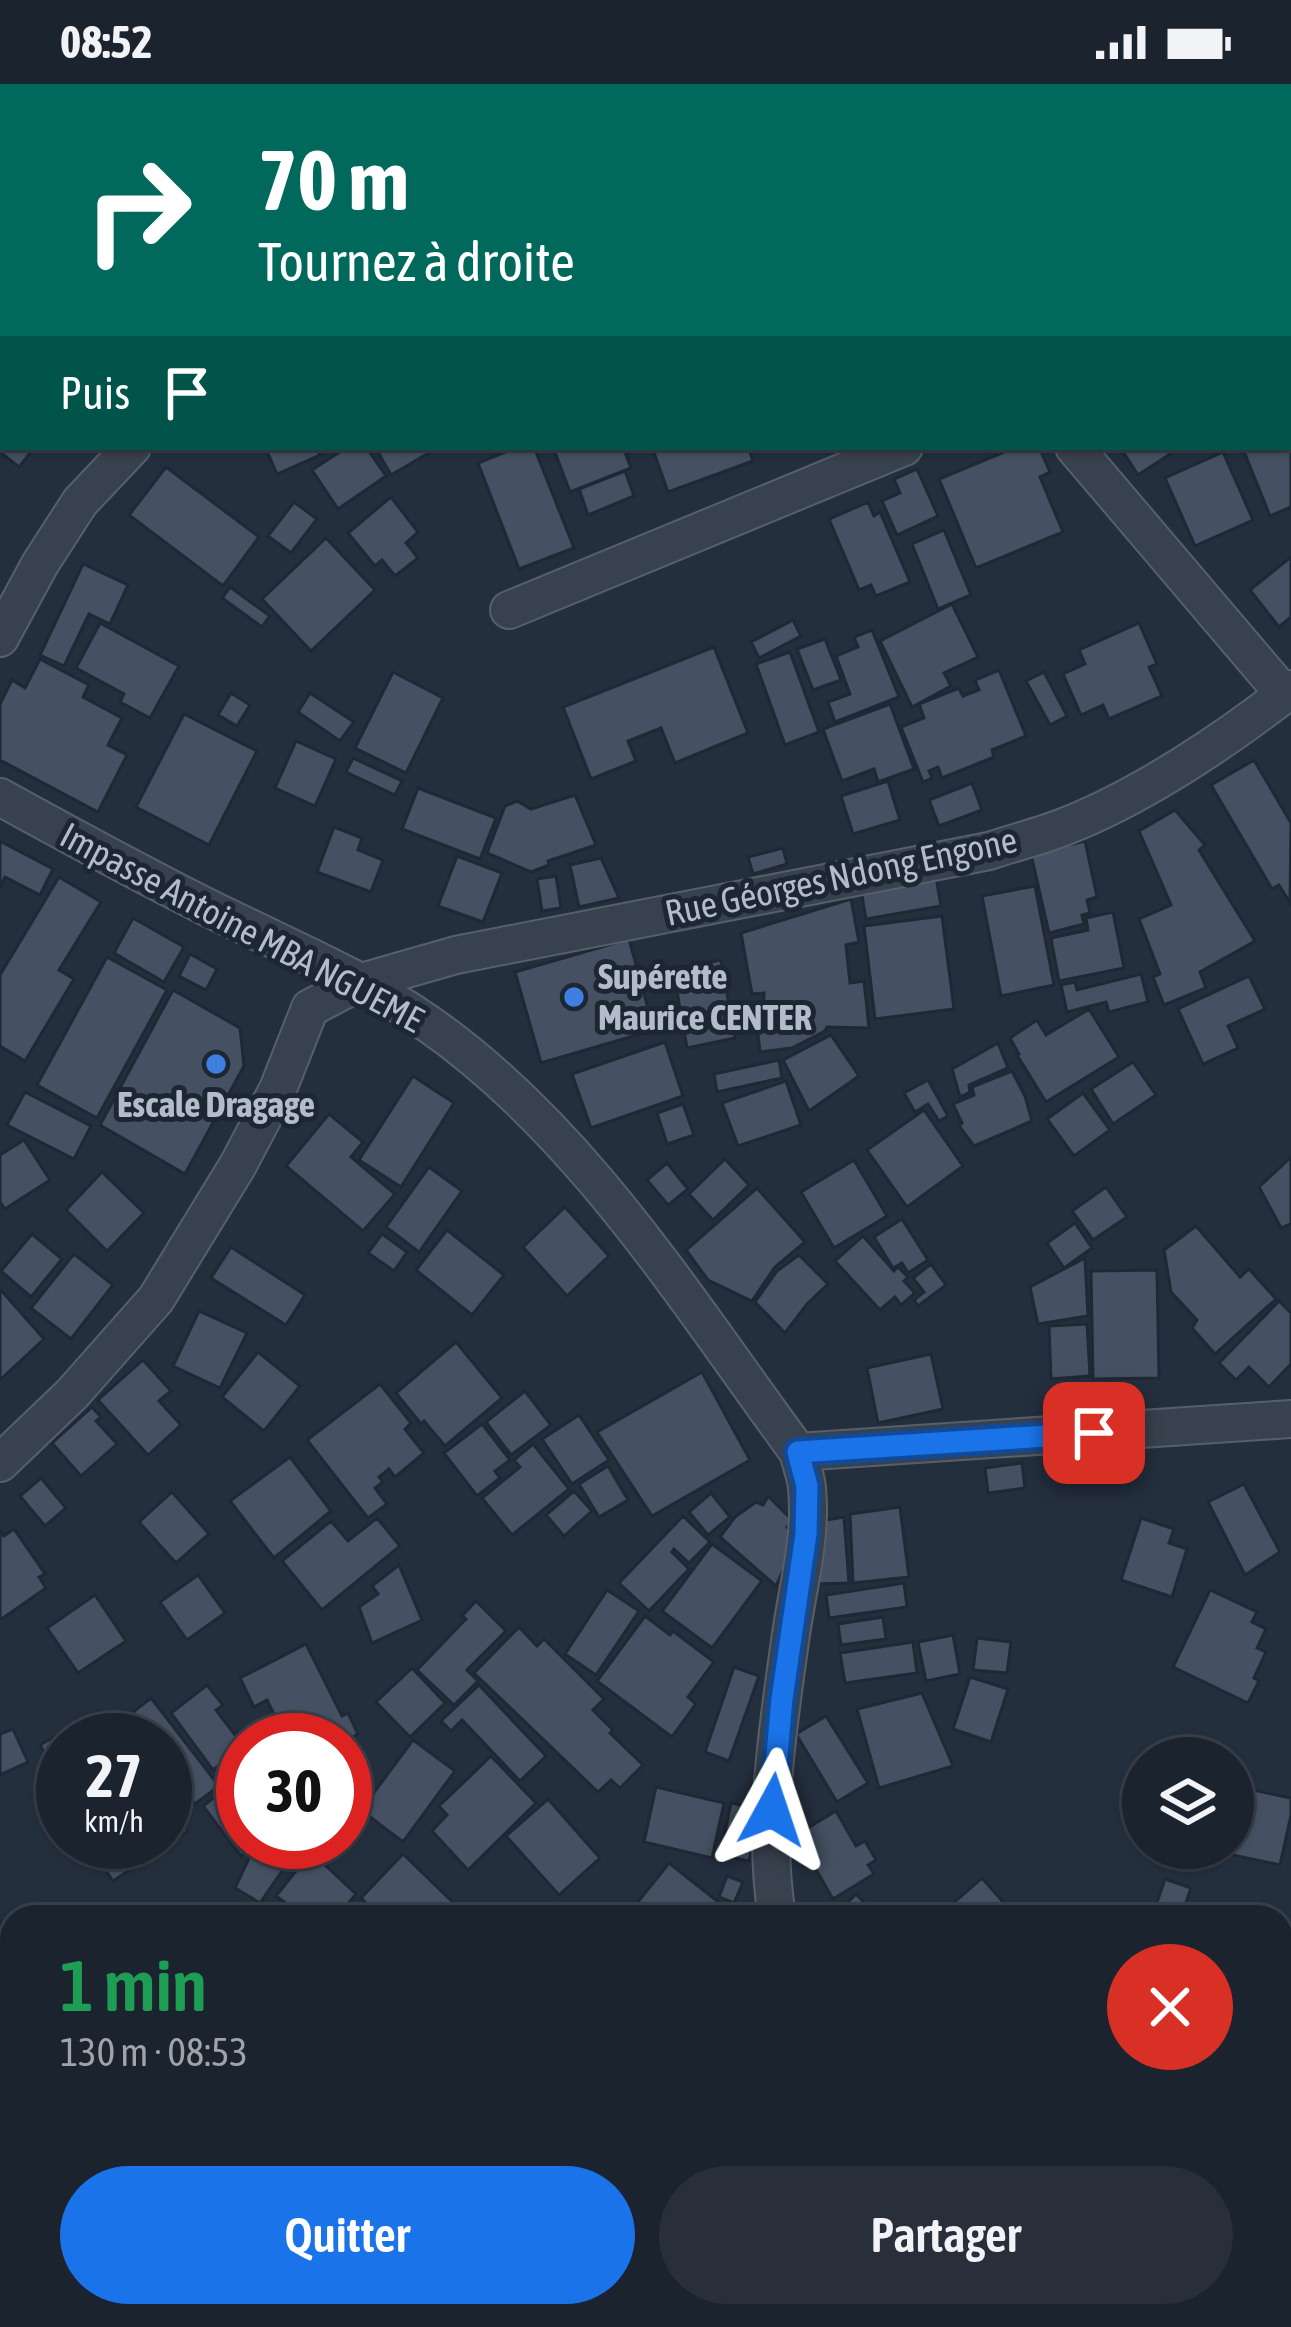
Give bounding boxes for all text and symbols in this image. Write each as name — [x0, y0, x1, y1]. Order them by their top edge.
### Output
text: 08:52 — [60, 16, 153, 68]
icon: right — [60, 132, 216, 288]
text: 70 m — [258, 132, 409, 228]
text: Tournez à droite — [258, 231, 575, 292]
icon: arrive — [154, 360, 220, 426]
text: Puis — [60, 367, 130, 419]
street label: Impasse Antoine MBA NGUEME — [53, 813, 431, 1041]
street label: Rue Géorges Ndong Engone — [661, 818, 1021, 934]
place label: Supérette Maurice CENTER — [598, 955, 812, 1038]
marker: Supérette Maurice CENTER — [561, 984, 587, 1010]
marker: Escale Dragage — [203, 1051, 229, 1077]
place label: Escale Dragage — [117, 1083, 315, 1125]
pin — [1043, 1382, 1145, 1484]
icon: arrive — [1061, 1400, 1127, 1466]
speed limit sign: 30 — [216, 1713, 372, 1869]
map controls — [1122, 1737, 1254, 1869]
button: layers — [1122, 1737, 1254, 1869]
text: 27 — [86, 1741, 142, 1810]
position arrow — [709, 1747, 835, 1873]
text: km/h — [84, 1804, 144, 1838]
text: 1 min — [60, 1944, 207, 2026]
button: close — [1107, 1944, 1233, 2070]
text: 130 m · 08:53 — [60, 2030, 248, 2074]
button: Quitter — [60, 2166, 635, 2304]
button: Partager — [659, 2166, 1233, 2304]

